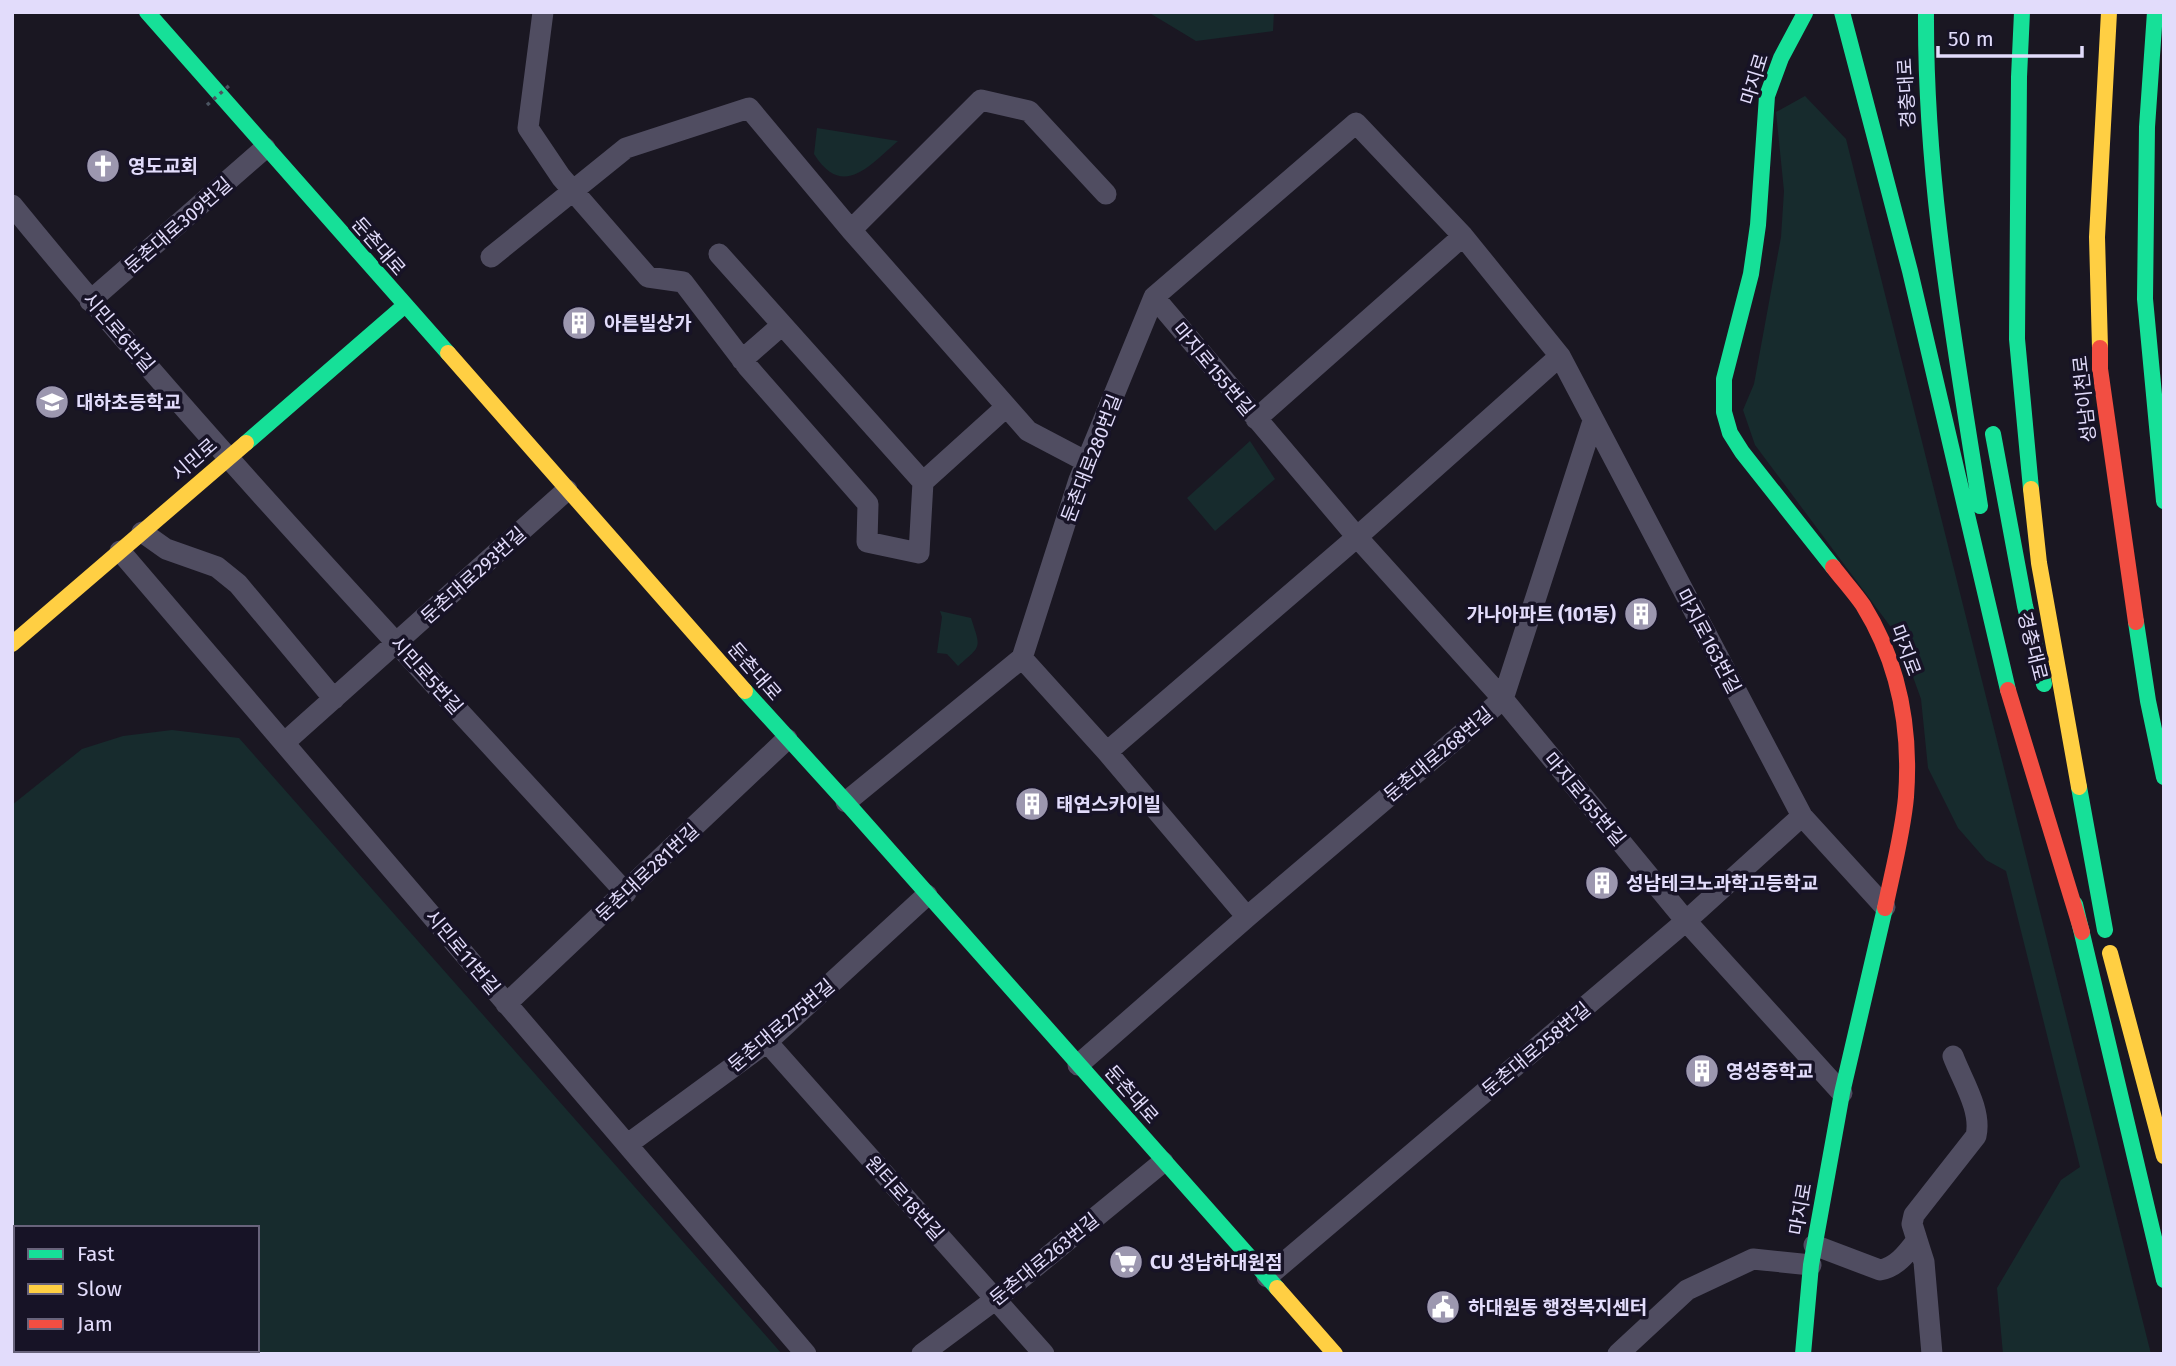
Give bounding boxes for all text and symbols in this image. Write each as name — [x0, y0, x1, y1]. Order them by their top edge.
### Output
scale bar — [1938, 14, 2082, 58]
text: 50 m — [1948, 26, 1994, 52]
street label: 마지로 — [1736, 51, 1773, 108]
street label: 경충대로 — [1893, 57, 1920, 128]
church icon: 영도교회 — [84, 147, 122, 185]
place label: 영도교회 — [128, 155, 198, 178]
street label: 둔촌대로309번길 — [120, 172, 237, 278]
street label: 둔촌대로 — [347, 212, 410, 280]
street label: 시민로6번길 — [78, 288, 159, 377]
building icon: 아튼빌상가 — [560, 304, 598, 342]
place label: 아튼빌상가 — [604, 312, 692, 335]
street label: 마지로155번길 — [1168, 318, 1259, 421]
street label: 성남이천로 — [2068, 354, 2101, 444]
school or university icon: 대하초등학교 — [33, 383, 71, 421]
place label: 대하초등학교 — [76, 391, 181, 414]
street label: 둔촌대로280번길 — [1056, 391, 1126, 525]
street label: 시민로 — [167, 433, 222, 485]
street label: 둔촌대로293번길 — [416, 522, 531, 628]
street label: 마지로163번길 — [1671, 585, 1746, 697]
building icon: 가나아파트 (101동) — [1622, 595, 1660, 633]
place label: 가나아파트 (101동) — [1466, 603, 1616, 626]
street label: 경충대로 — [2013, 609, 2052, 683]
street label: 마지로 — [1885, 622, 1926, 679]
street label: 시민로5번길 — [386, 632, 468, 719]
street label: 둔촌대로 — [723, 637, 786, 705]
street label: 둔촌대로268번길 — [1379, 702, 1497, 807]
street label: 마지로155번길 — [1539, 748, 1630, 851]
building icon: 태연스카이빌 — [1013, 785, 1051, 823]
place label: 태연스카이빌 — [1056, 793, 1161, 816]
street label: 둔촌대로281번길 — [591, 819, 704, 926]
building icon: 성남테크노과학고등학교 — [1583, 864, 1621, 902]
place label: 성남테크노과학고등학교 — [1626, 872, 1818, 895]
street label: 시민로11번길 — [421, 905, 505, 999]
street label: 둔촌대로275번길 — [723, 974, 839, 1077]
street label: 둔촌대로258번길 — [1477, 997, 1595, 1101]
building icon: 영성중학교 — [1683, 1052, 1721, 1090]
street label: 둔촌대로 — [1100, 1060, 1163, 1128]
place label: 영성중학교 — [1726, 1060, 1813, 1083]
street label: 원터로18번길 — [861, 1151, 949, 1245]
street label: 마지로 — [1785, 1181, 1816, 1237]
street label: 둔촌대로263번길 — [985, 1208, 1104, 1310]
legend — [14, 1226, 259, 1352]
text: Fast — [77, 1241, 115, 1267]
supermarket icon: CU 성남하대원점 — [1107, 1243, 1145, 1281]
place label: CU 성남하대원점 — [1150, 1251, 1283, 1274]
text: Slow — [77, 1276, 122, 1302]
public building icon: 하대원동 행정복지센터 — [1424, 1288, 1462, 1326]
place label: 하대원동 행정복지센터 — [1468, 1296, 1647, 1319]
text: Jam — [77, 1311, 113, 1337]

